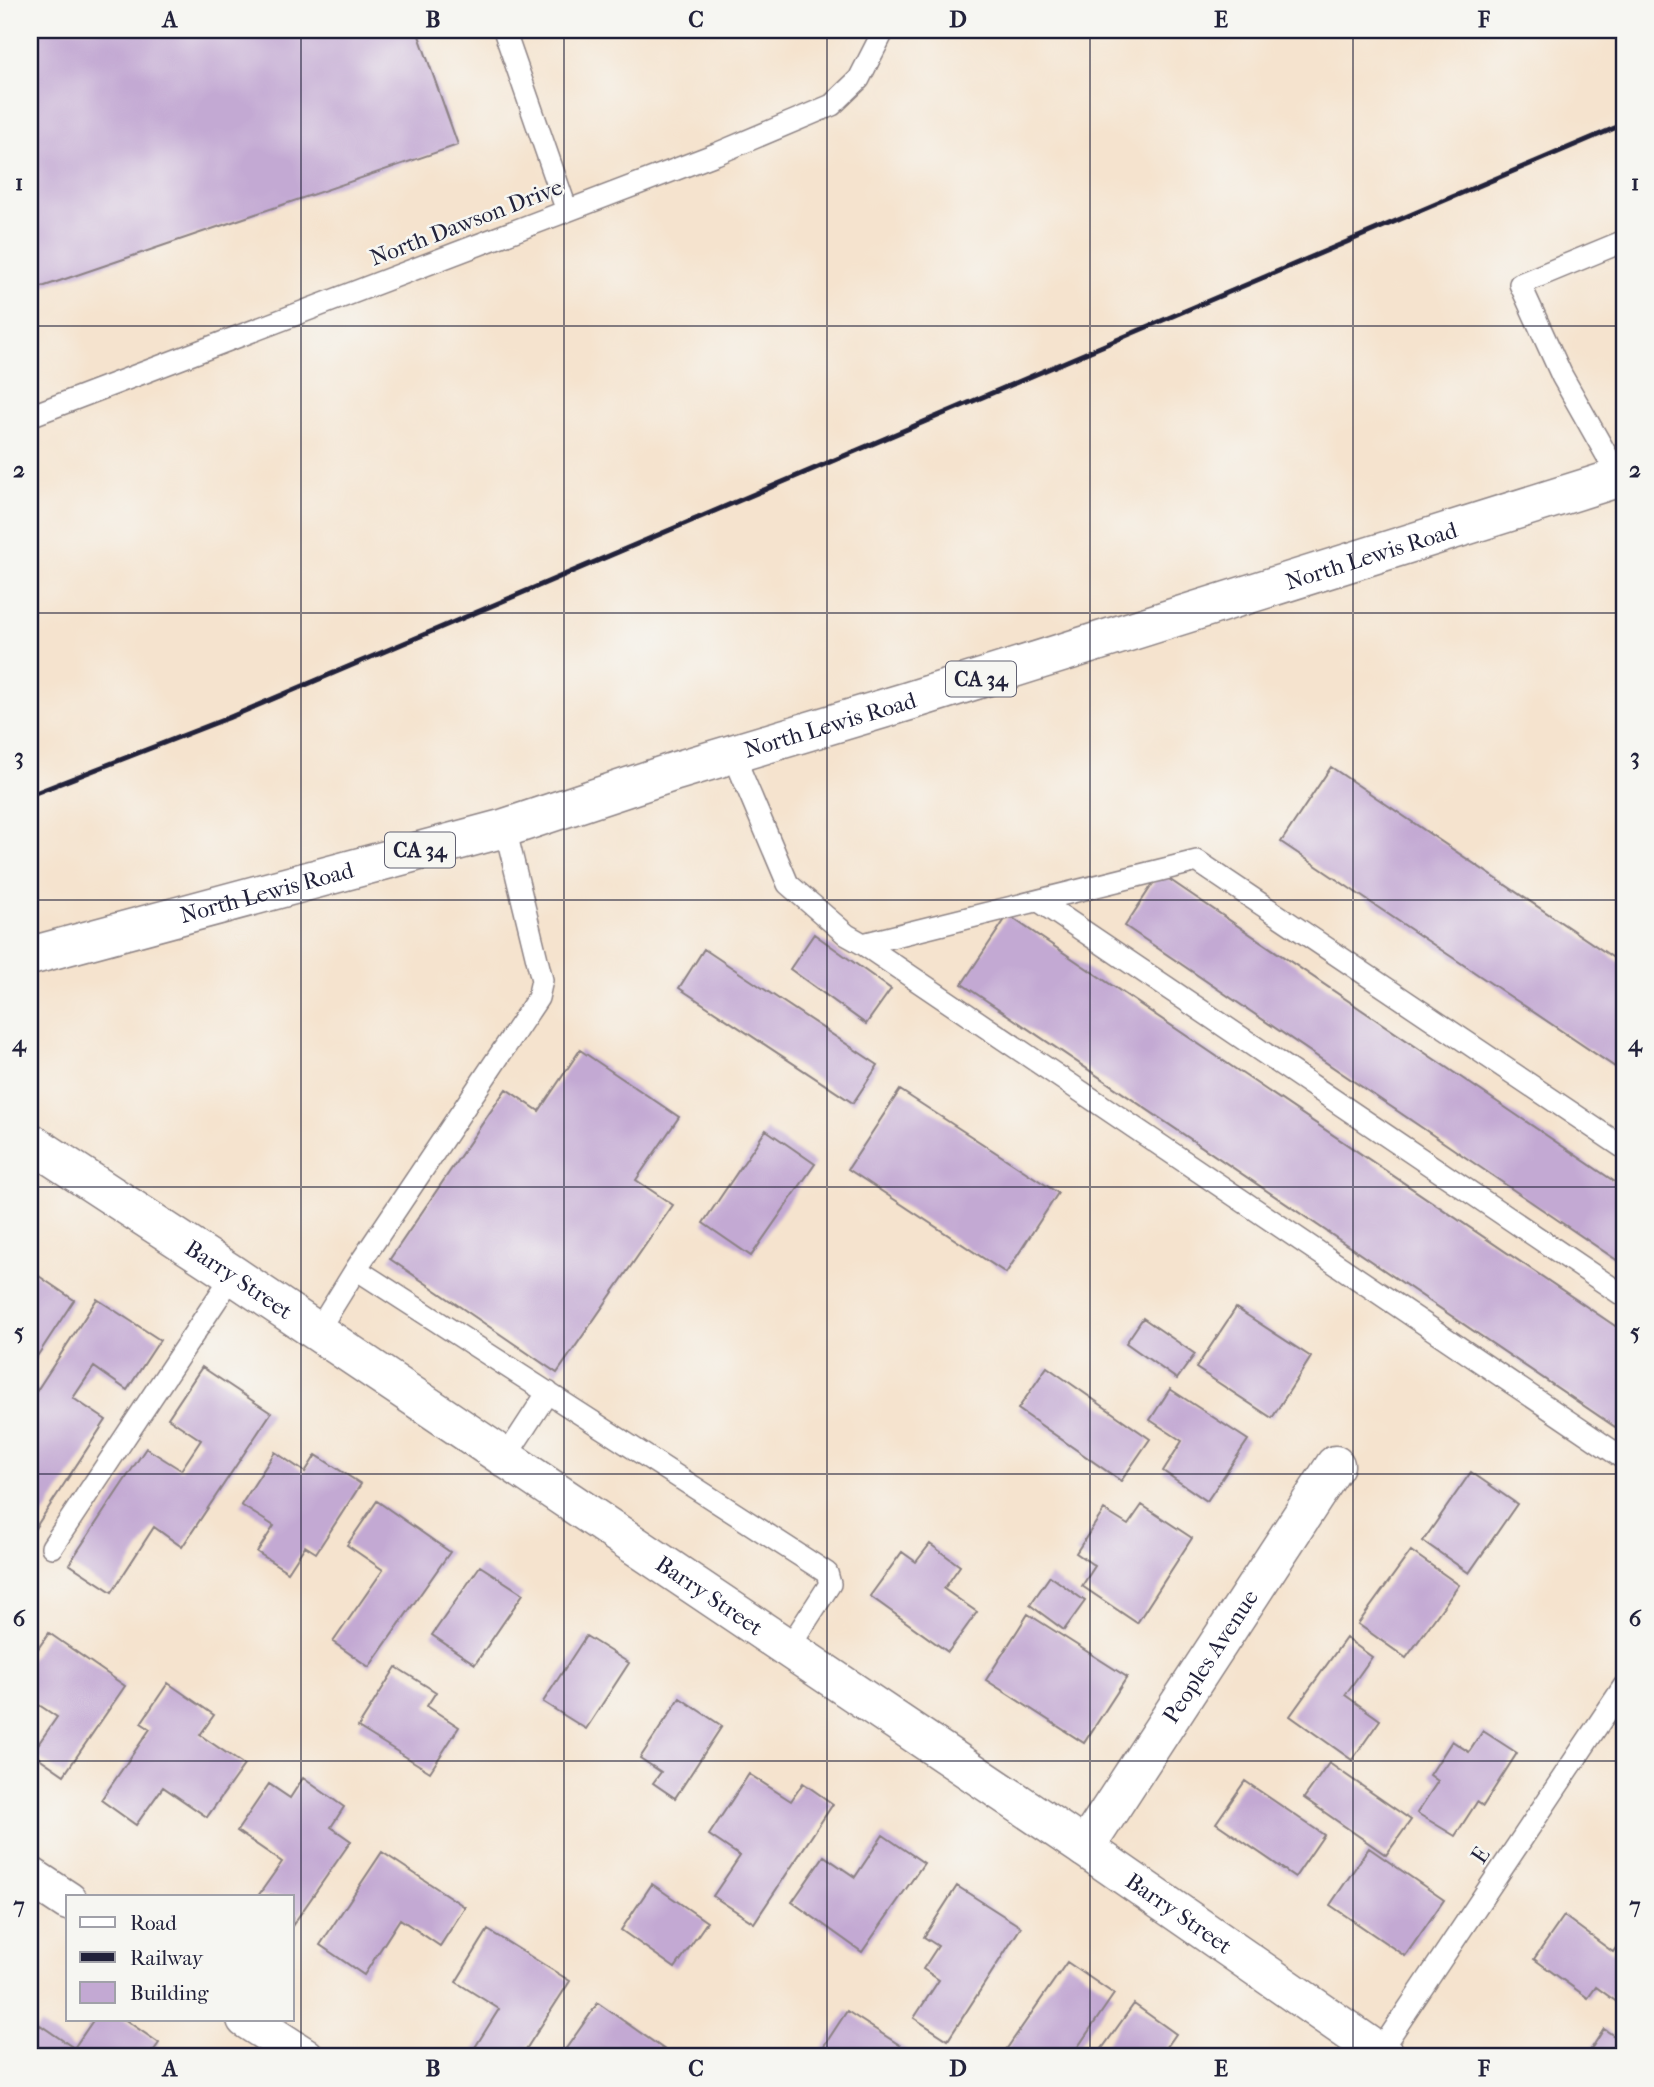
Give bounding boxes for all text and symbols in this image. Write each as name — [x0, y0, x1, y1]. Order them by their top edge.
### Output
text: A — [161, 6, 179, 33]
text: B — [426, 6, 441, 33]
text: C — [688, 6, 704, 33]
text: D — [949, 6, 967, 33]
text: E — [1214, 6, 1228, 33]
text: F — [1477, 6, 1491, 33]
text: 1 — [15, 169, 23, 196]
text: 1 — [1631, 169, 1639, 196]
street label: North Dawson Drive — [366, 173, 566, 272]
text: 2 — [13, 456, 25, 483]
text: 2 — [1629, 456, 1641, 483]
street label: North Lewis Road — [1282, 516, 1461, 596]
road number: CA 34 — [946, 662, 1016, 696]
street label: North Lewis Road — [741, 686, 920, 764]
text: 3 — [14, 743, 24, 770]
text: 3 — [1630, 743, 1640, 770]
road number: CA 34 — [385, 832, 455, 868]
street label: North Lewis Road — [177, 856, 357, 929]
text: 4 — [11, 1030, 27, 1057]
text: 4 — [1627, 1030, 1643, 1057]
street label: Barry Street — [180, 1234, 297, 1325]
text: 5 — [14, 1318, 24, 1345]
text: 5 — [1630, 1318, 1640, 1345]
street label: Barry Street — [651, 1550, 768, 1641]
street label: Peoples Avenue — [1157, 1585, 1264, 1728]
text: 6 — [13, 1605, 26, 1632]
text: 6 — [1629, 1605, 1642, 1632]
street label: E — [1465, 1842, 1496, 1869]
street label: Barry Street — [1121, 1868, 1237, 1960]
text: 7 — [12, 1892, 25, 1919]
text: 7 — [1628, 1892, 1641, 1919]
legend — [66, 1895, 294, 2021]
text: Road — [130, 1911, 177, 1935]
text: Railway — [130, 1946, 204, 1970]
text: Building — [130, 1981, 209, 2005]
text: A — [161, 2055, 179, 2082]
text: B — [426, 2055, 441, 2082]
text: C — [688, 2055, 704, 2082]
text: D — [949, 2055, 967, 2082]
text: E — [1214, 2055, 1228, 2082]
text: F — [1477, 2055, 1491, 2082]

